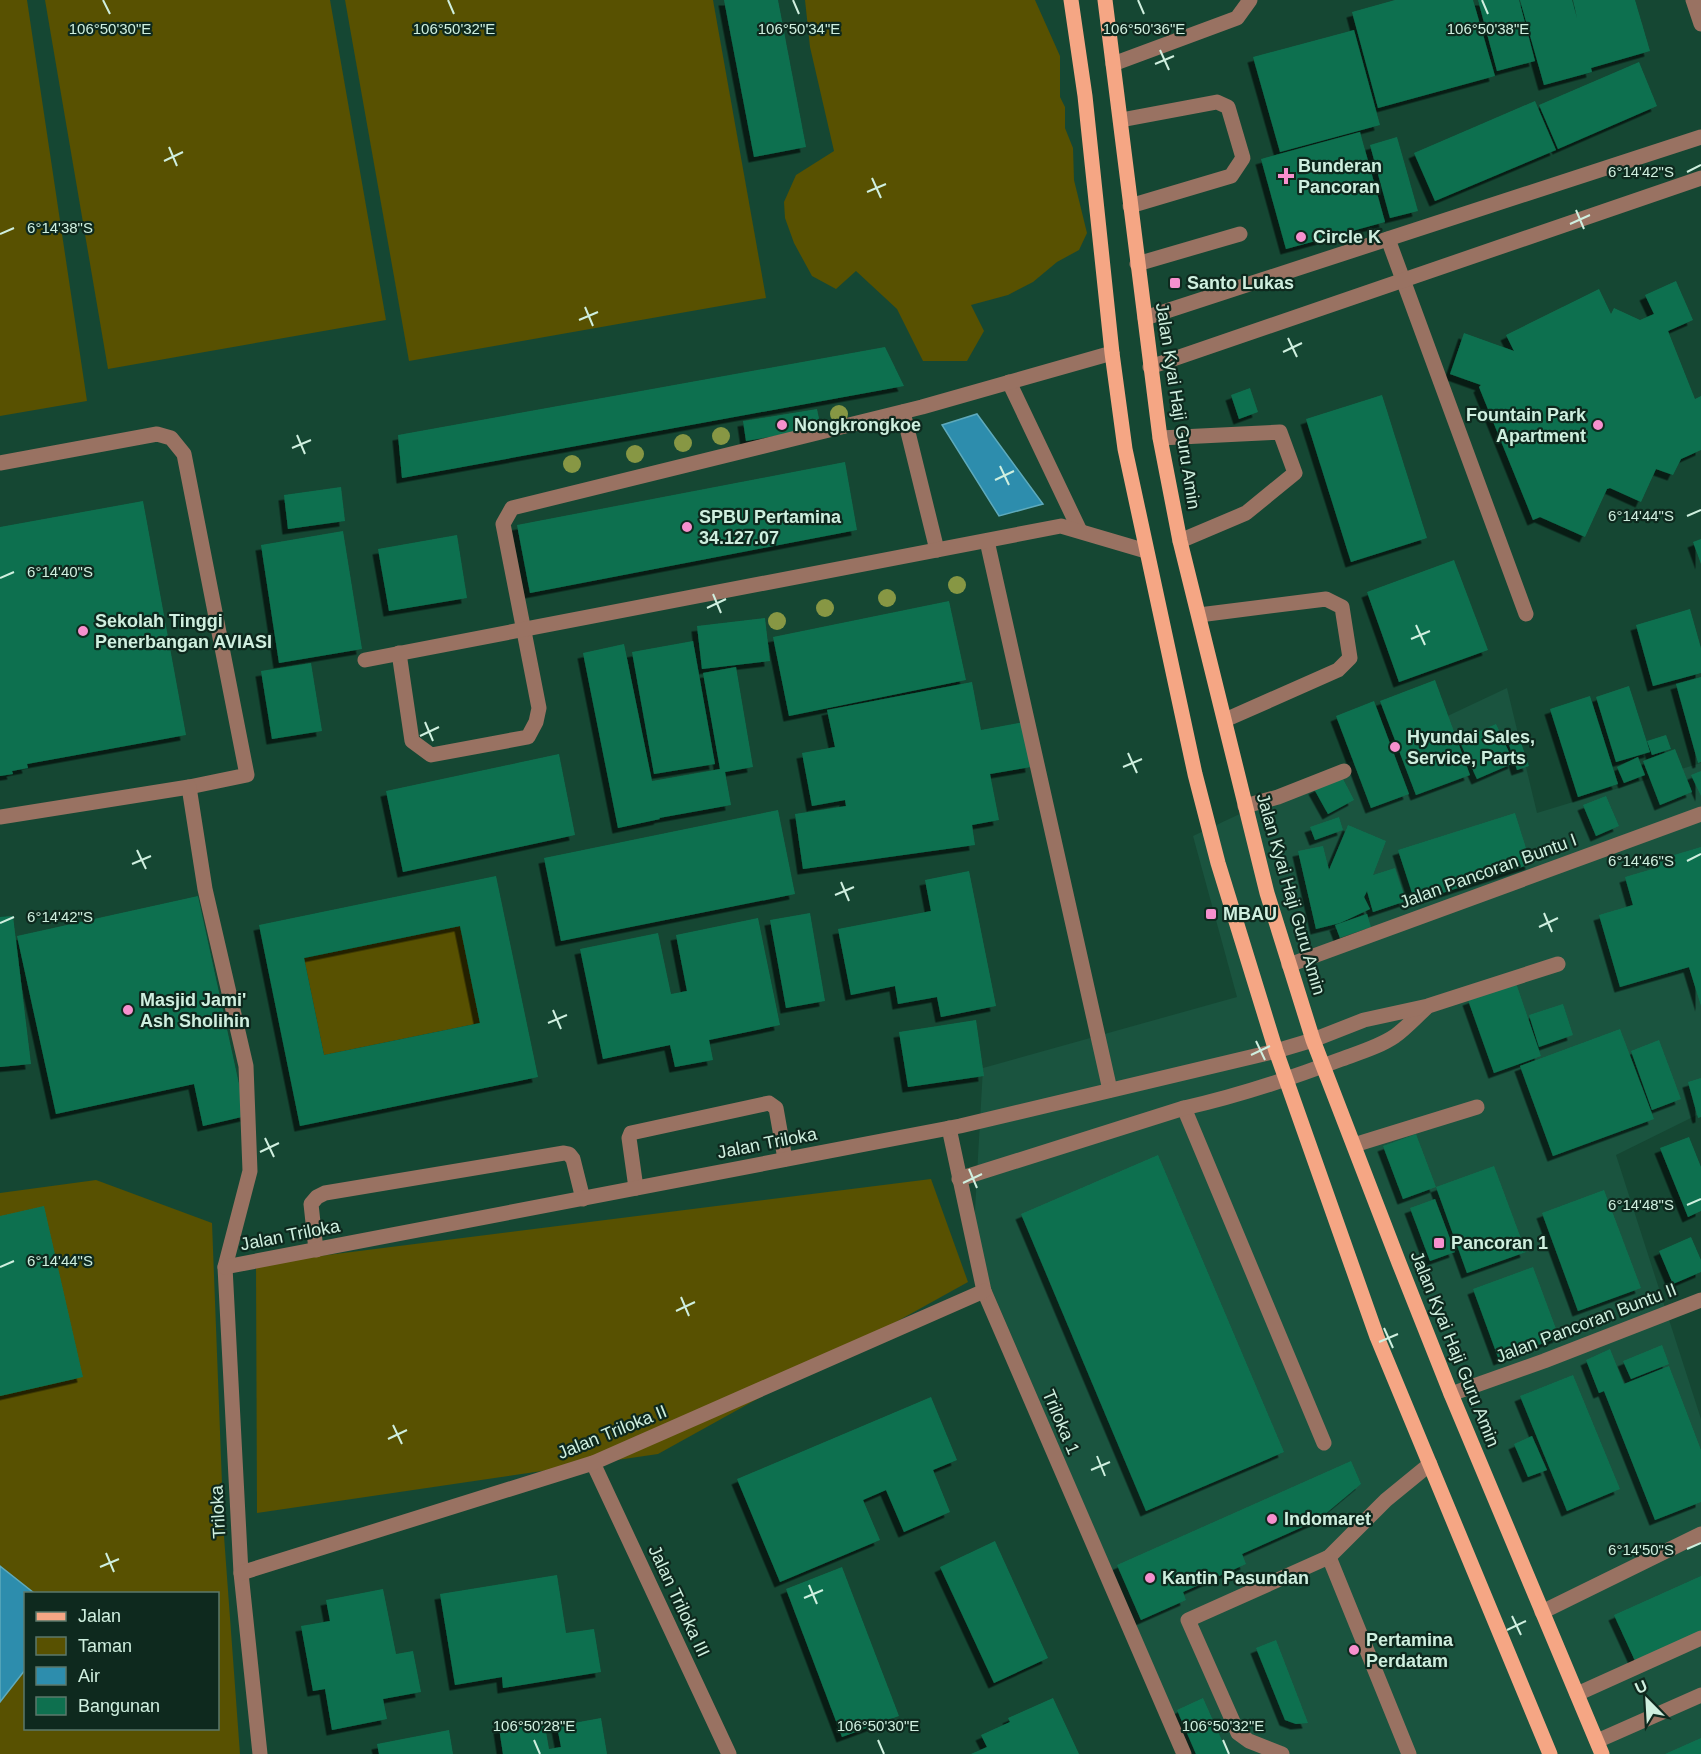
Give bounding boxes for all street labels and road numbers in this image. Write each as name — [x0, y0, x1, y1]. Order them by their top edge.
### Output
street label: Jalan Kyai Haji Guru Amin — [1152, 301, 1204, 511]
street label: Jalan Kyai Haji Guru Amin — [1253, 791, 1329, 997]
street label: Jalan Pancoran Buntu I — [1397, 830, 1579, 912]
street label: Jalan Triloka — [715, 1123, 819, 1162]
street label: Jalan Triloka — [238, 1215, 342, 1254]
street label: Jalan Kyai Haji Guru Amin — [1407, 1248, 1503, 1450]
street label: Jalan Pancoran Buntu II — [1493, 1279, 1679, 1367]
street label: Triloka 1 — [1038, 1387, 1084, 1457]
street label: Jalan Triloka II — [554, 1401, 670, 1463]
street label: Triloka — [207, 1484, 229, 1539]
street label: Jalan Triloka III — [644, 1542, 714, 1660]

